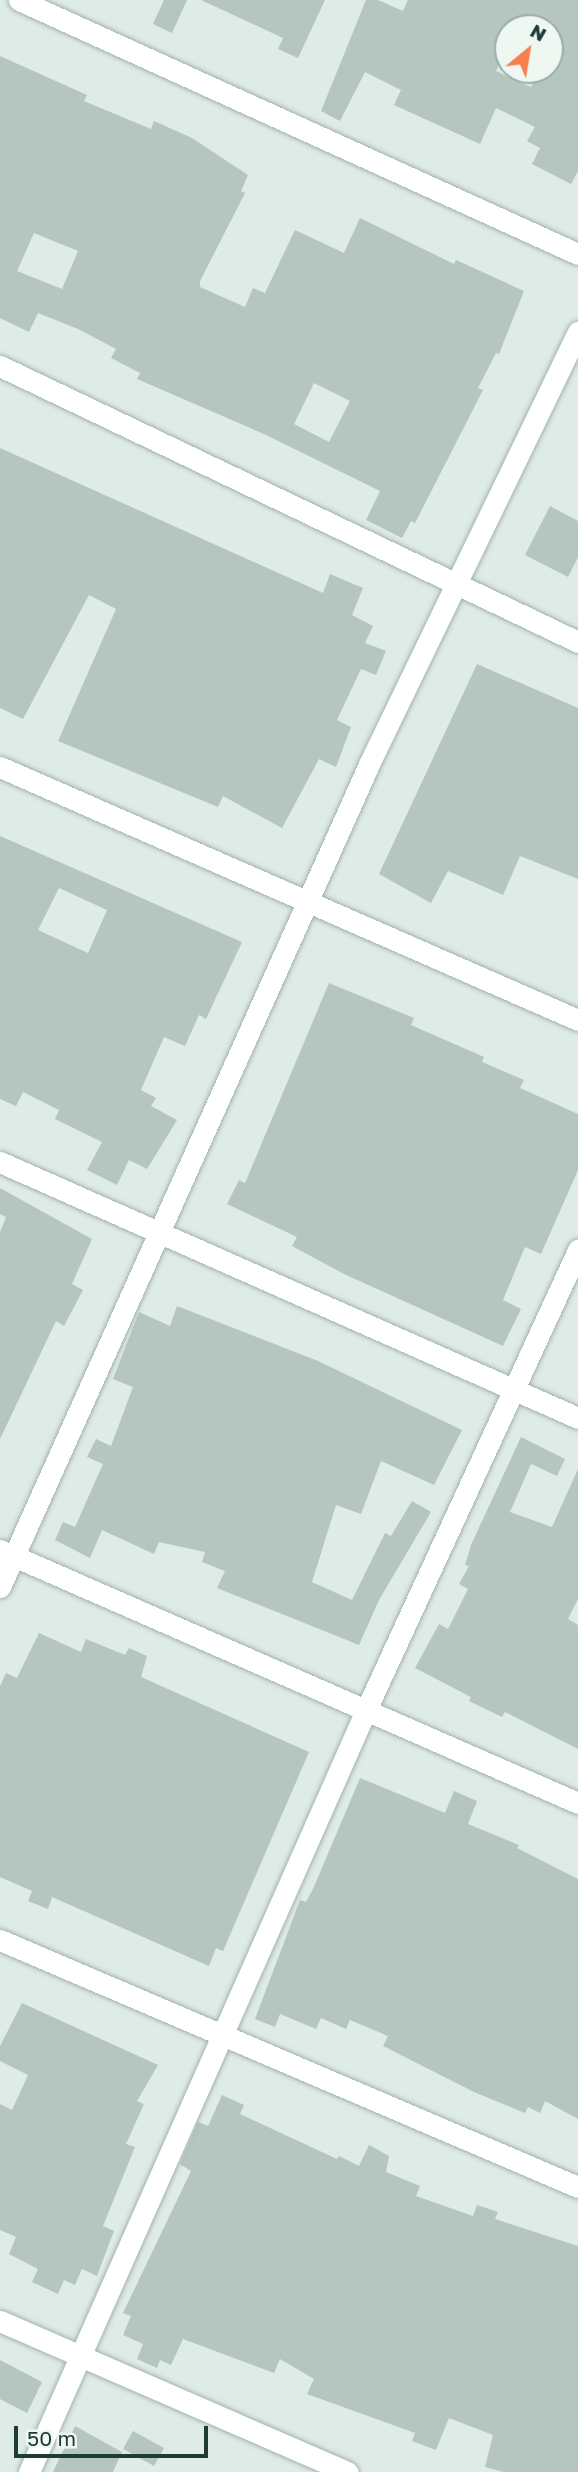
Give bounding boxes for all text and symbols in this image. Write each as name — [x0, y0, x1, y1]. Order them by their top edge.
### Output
north arrow — [494, 14, 564, 84]
text: N — [527, 19, 551, 46]
scale bar — [18, 2412, 212, 2456]
text: 50 m — [27, 2425, 76, 2451]

